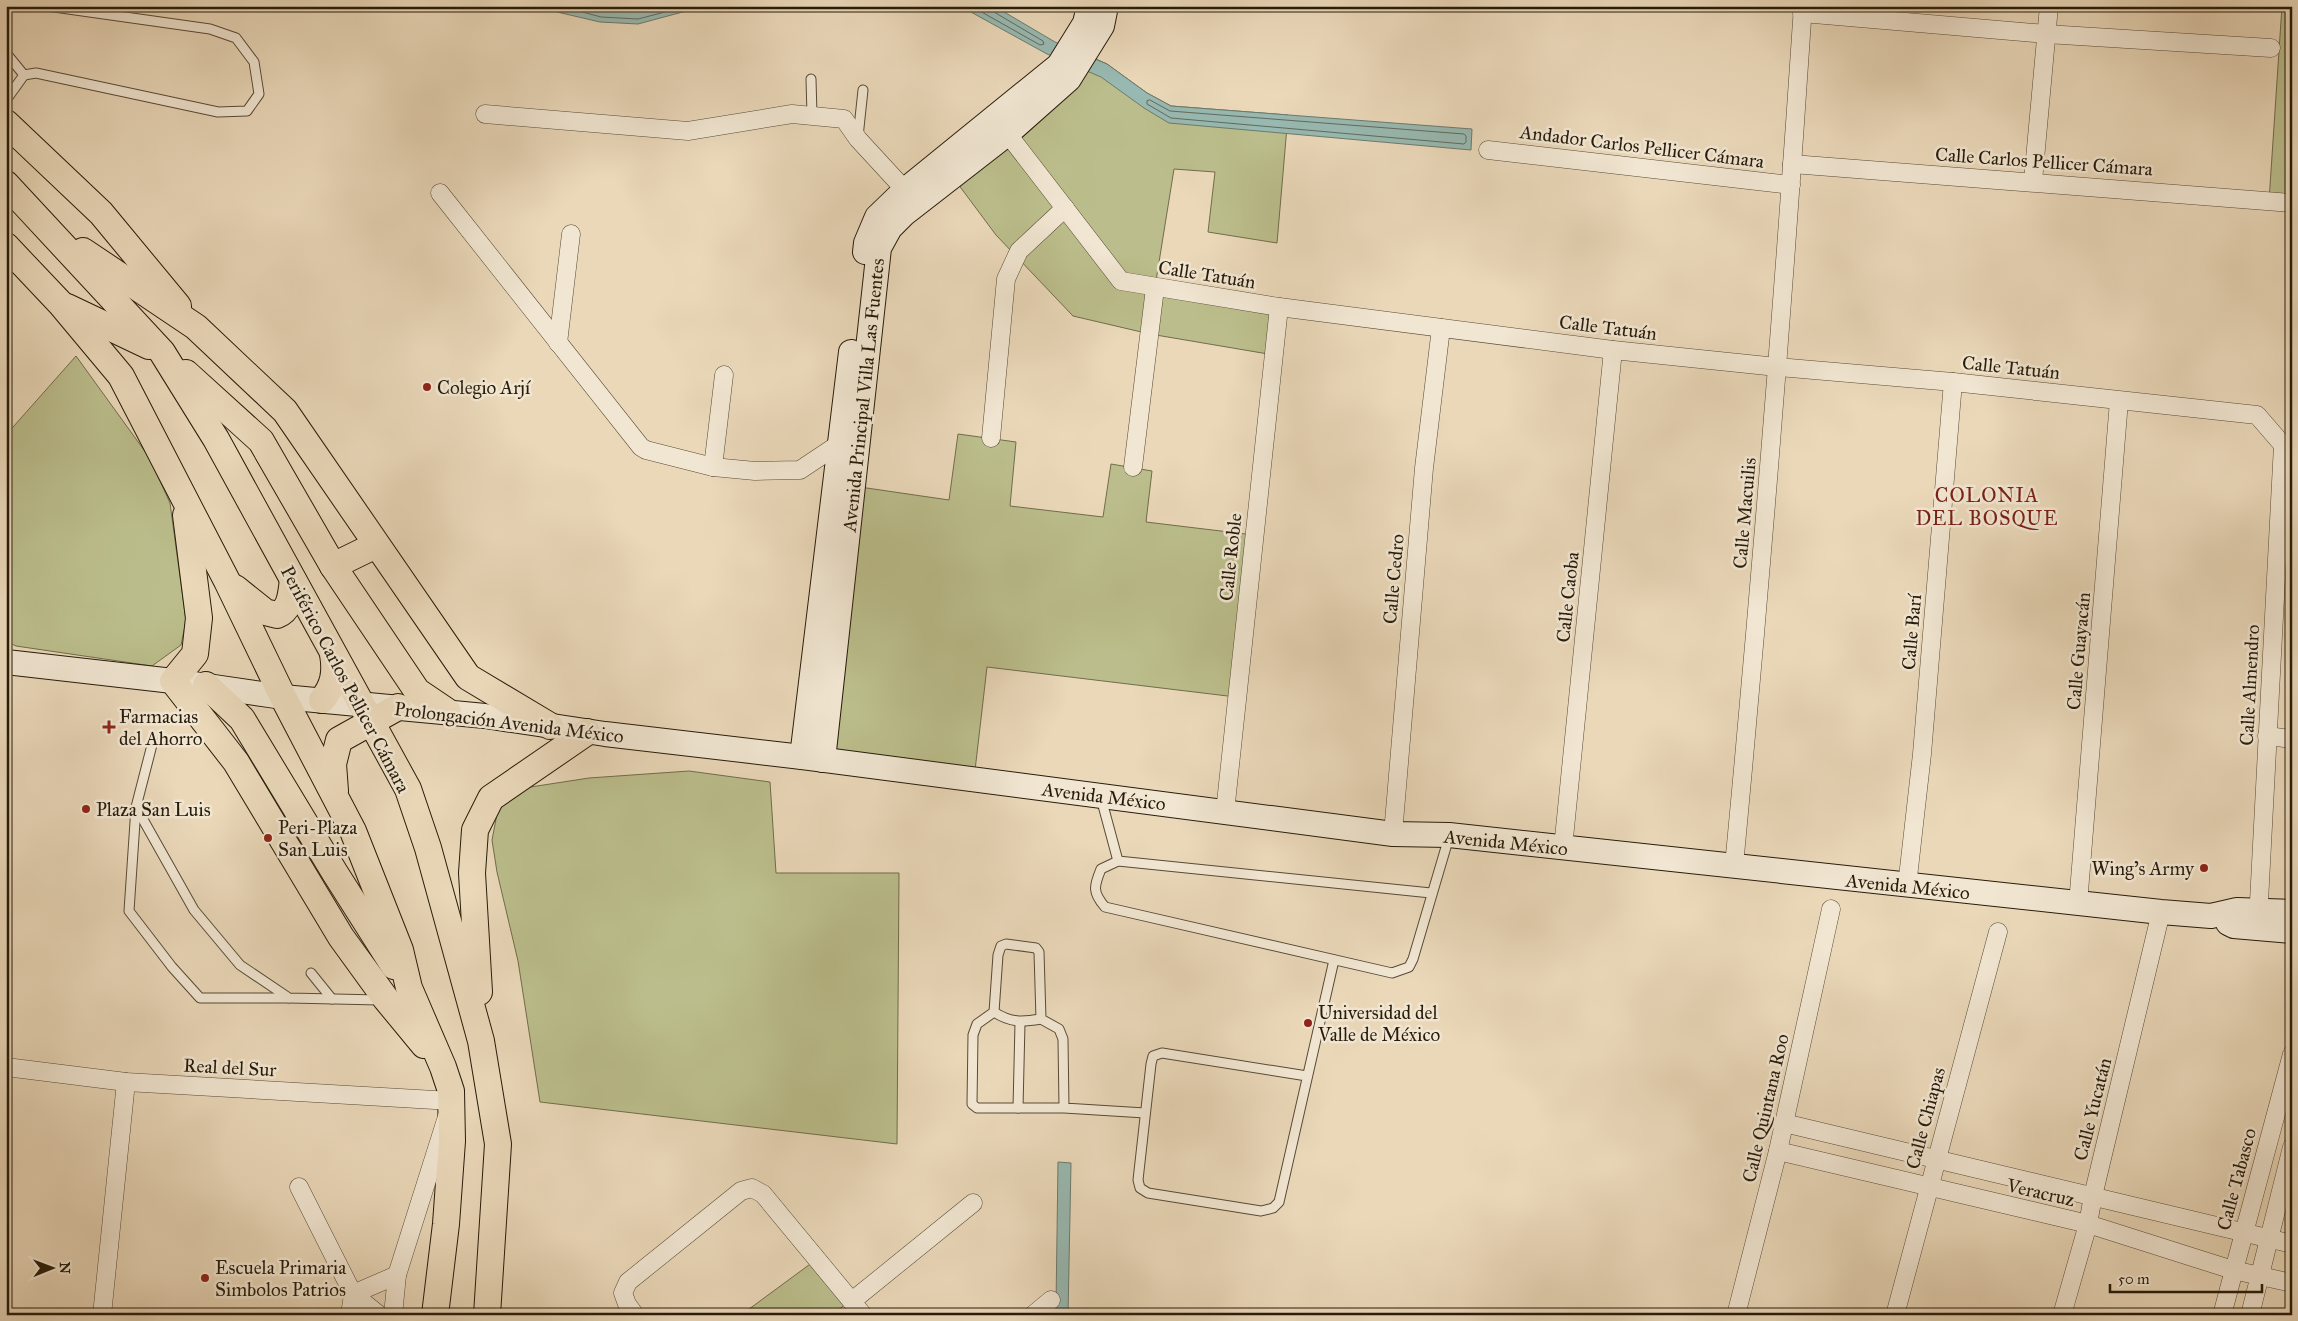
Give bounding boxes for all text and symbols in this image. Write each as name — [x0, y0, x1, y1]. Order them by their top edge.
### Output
street label: Andador Carlos Pellicer Cámara — [1518, 120, 1766, 173]
street label: Calle Carlos Pellicer Cámara — [1934, 142, 2154, 181]
street label: Calle Tatuán — [1157, 255, 1257, 294]
street label: Avenida Principal Villa Las Fuentes — [838, 257, 889, 534]
street label: Calle Tatuán — [1558, 310, 1658, 345]
street label: Calle Tatuán — [1961, 351, 2061, 384]
place label: Colegio Arjí — [437, 376, 531, 400]
marker: Colegio Arjí — [421, 381, 433, 393]
street label: Calle Macuilis — [1728, 456, 1761, 570]
district label: COLONIA DEL BOSQUE — [1916, 483, 2058, 530]
street label: Calle Roble — [1214, 512, 1247, 602]
street label: Calle Cedro — [1378, 533, 1409, 625]
street label: Calle Caoba — [1551, 550, 1584, 644]
street label: Periférico Carlos Pellicer Cámara — [276, 562, 416, 798]
street label: Calle Guayacán — [2062, 591, 2095, 711]
street label: Calle Barí — [1897, 592, 1926, 671]
street label: Calle Almendro — [2235, 623, 2264, 746]
street label: Prolongación Avenida México — [393, 697, 625, 749]
place label: Farmacias del Ahorro — [119, 705, 203, 750]
marker: Farmacias del Ahorro — [103, 721, 115, 733]
street label: Avenida México — [1040, 777, 1167, 816]
place label: Plaza San Luis — [96, 798, 211, 821]
marker: Plaza San Luis — [80, 803, 92, 815]
place label: Peri-Plaza San Luis — [278, 816, 358, 861]
street label: Avenida México — [1442, 824, 1569, 860]
marker: Peri-Plaza San Luis — [262, 832, 274, 844]
place label: Wing's Army — [2091, 857, 2195, 881]
marker: Wing's Army — [2198, 862, 2210, 874]
street label: Avenida México — [1844, 868, 1971, 904]
place label: Universidad del Valle de México — [1317, 1001, 1440, 1046]
marker: Universidad del Valle de México — [1302, 1017, 1314, 1029]
street label: Calle Quintana Roo — [1737, 1031, 1794, 1185]
street label: Real del Sur — [183, 1054, 278, 1081]
street label: Calle Yucatán — [2069, 1055, 2116, 1163]
street label: Calle Chiapas — [1901, 1065, 1950, 1172]
street label: Calle Tabasco — [2212, 1125, 2261, 1233]
street label: Veracruz — [2004, 1173, 2077, 1212]
north arrow — [28, 1244, 78, 1294]
place label: Escuela Primaria Simbolos Patrios — [215, 1256, 347, 1301]
scale bar — [2110, 1261, 2263, 1293]
text: N — [56, 1262, 73, 1274]
text: 50 m — [2118, 1270, 2150, 1288]
marker: Escuela Primaria Simbolos Patrios — [199, 1272, 211, 1284]

